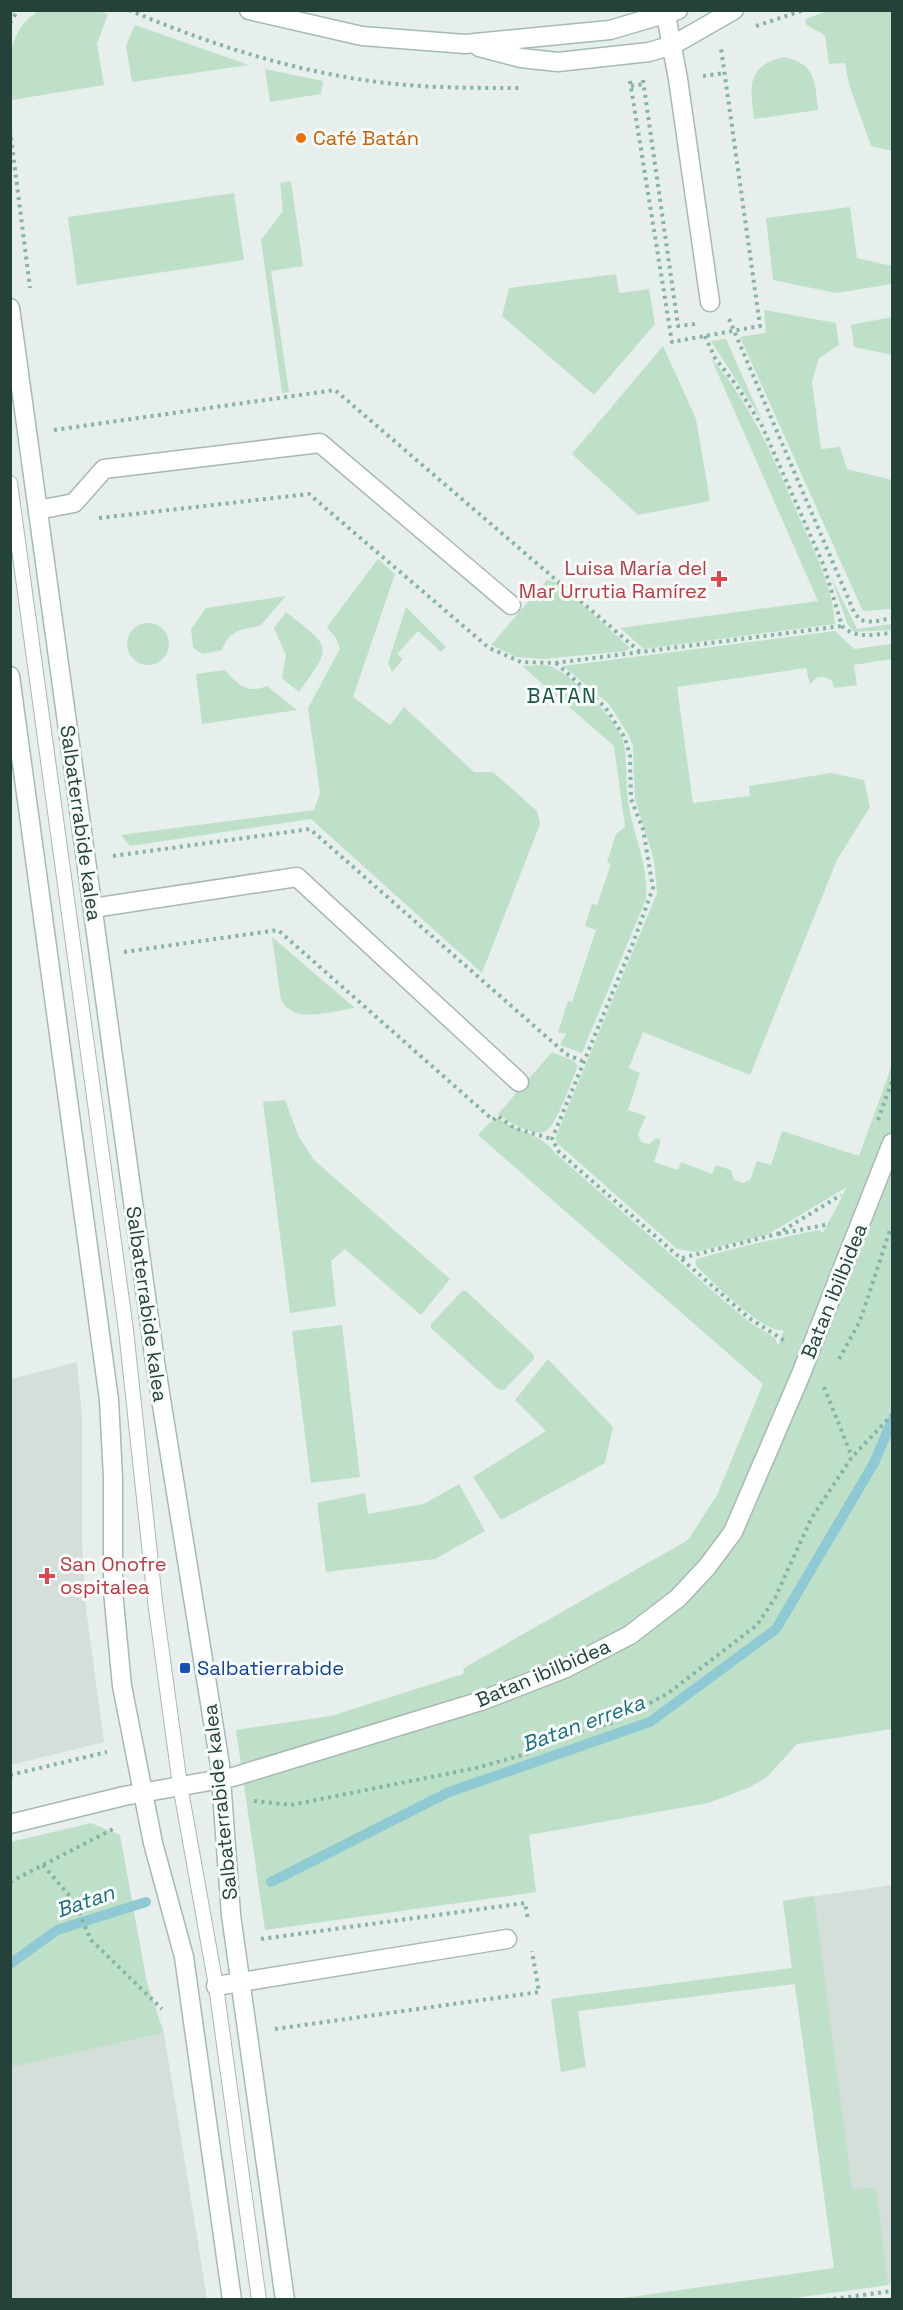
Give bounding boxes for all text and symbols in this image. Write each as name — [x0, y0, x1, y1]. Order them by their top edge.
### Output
place label: Café Batán — [313, 125, 419, 151]
marker: Café Batán — [294, 131, 308, 145]
place label: Luisa María del Mar Urrutia Ramírez — [519, 555, 707, 604]
marker: Luisa María del Mar Urrutia Ramírez — [712, 572, 726, 586]
district label: BATAN — [527, 682, 597, 709]
street label: Salbaterrabide kalea — [54, 724, 108, 922]
street label: Salbaterrabide kalea — [120, 1205, 174, 1403]
street label: Batan ibilbidea — [795, 1220, 873, 1362]
place label: San Onofre ospitalea — [60, 1551, 167, 1600]
marker: San Onofre ospitalea — [38, 1567, 56, 1585]
street label: Batan ibilbidea — [472, 1633, 614, 1713]
place label: Salbatierrabide — [197, 1655, 344, 1681]
marker: Salbatierrabide — [178, 1661, 192, 1675]
water label: Batan erreka — [518, 1688, 649, 1758]
street label: Salbaterrabide kalea — [197, 1703, 243, 1901]
water label: Batan — [52, 1878, 119, 1924]

